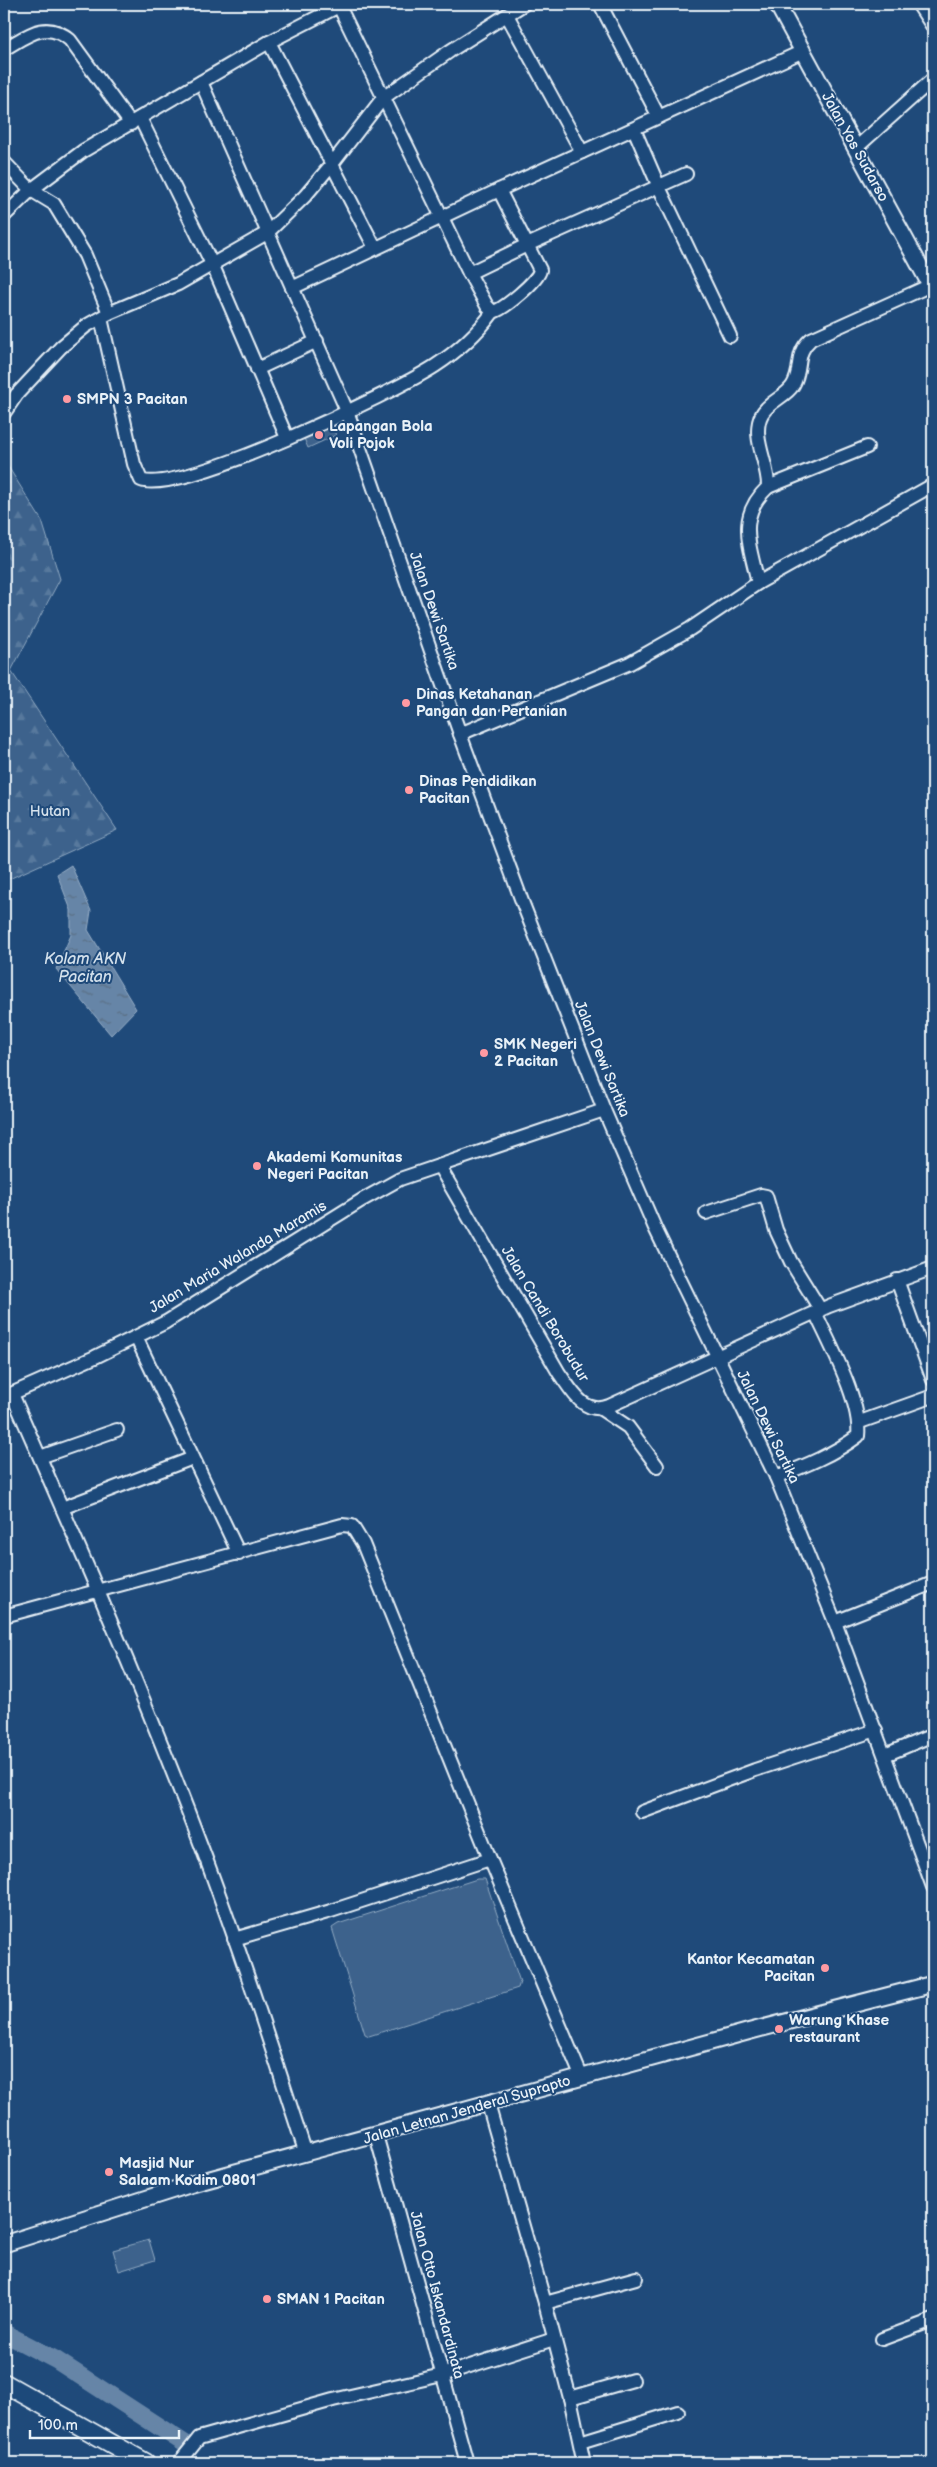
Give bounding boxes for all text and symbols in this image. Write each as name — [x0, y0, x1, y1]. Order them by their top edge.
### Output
street label: Jalan Yos Sudarso — [817, 89, 893, 205]
place label: SMPN 3 Pacitan — [77, 390, 188, 409]
marker: SMPN 3 Pacitan — [61, 393, 73, 405]
place label: Lapangan Bola Voli Pojok — [329, 417, 433, 453]
marker: Lapangan Bola Voli Pojok — [313, 429, 325, 441]
street label: Jalan Dewi Sartika — [405, 549, 463, 673]
place label: Dinas Ketahanan Pangan dan Pertanian — [416, 685, 567, 721]
marker: Dinas Ketahanan Pangan dan Pertanian — [400, 697, 412, 709]
place label: Dinas Pendidikan Pacitan — [419, 772, 537, 808]
marker: Dinas Pendidikan Pacitan — [403, 784, 415, 796]
park label: Hutan — [30, 802, 70, 821]
water label: Kolam AKN Pacitan — [44, 950, 127, 987]
street label: Jalan Dewi Sartika — [570, 998, 634, 1120]
place label: SMK Negeri 2 Pacitan — [494, 1035, 577, 1071]
marker: SMK Negeri 2 Pacitan — [478, 1047, 490, 1059]
place label: Akademi Komunitas Negeri Pacitan — [266, 1148, 402, 1184]
marker: Akademi Komunitas Negeri Pacitan — [251, 1160, 263, 1172]
street label: Jalan Maria Walanda Maramis — [146, 1196, 331, 1318]
street label: Jalan Candi Borobudur — [497, 1242, 593, 1386]
street label: Jalan Dewi Sartika — [732, 1367, 804, 1487]
place label: Kantor Kecamatan Pacitan — [687, 1950, 815, 1986]
marker: Kantor Kecamatan Pacitan — [819, 1962, 831, 1974]
place label: Warung Khase restaurant — [789, 2011, 889, 2047]
marker: Warung Khase restaurant — [773, 2023, 785, 2035]
street label: Jalan Letnan Jenderal Suprapto — [361, 2071, 573, 2149]
place label: Masjid Nur Salaam Kodim 0801 — [119, 2154, 256, 2190]
marker: Masjid Nur Salaam Kodim 0801 — [103, 2166, 115, 2178]
street label: Jalan Otto Iskandardinata — [405, 2209, 469, 2381]
place label: SMAN 1 Pacitan — [277, 2290, 385, 2309]
marker: SMAN 1 Pacitan — [261, 2293, 273, 2305]
scale bar — [30, 2407, 179, 2439]
text: 100 m — [38, 2416, 78, 2435]

